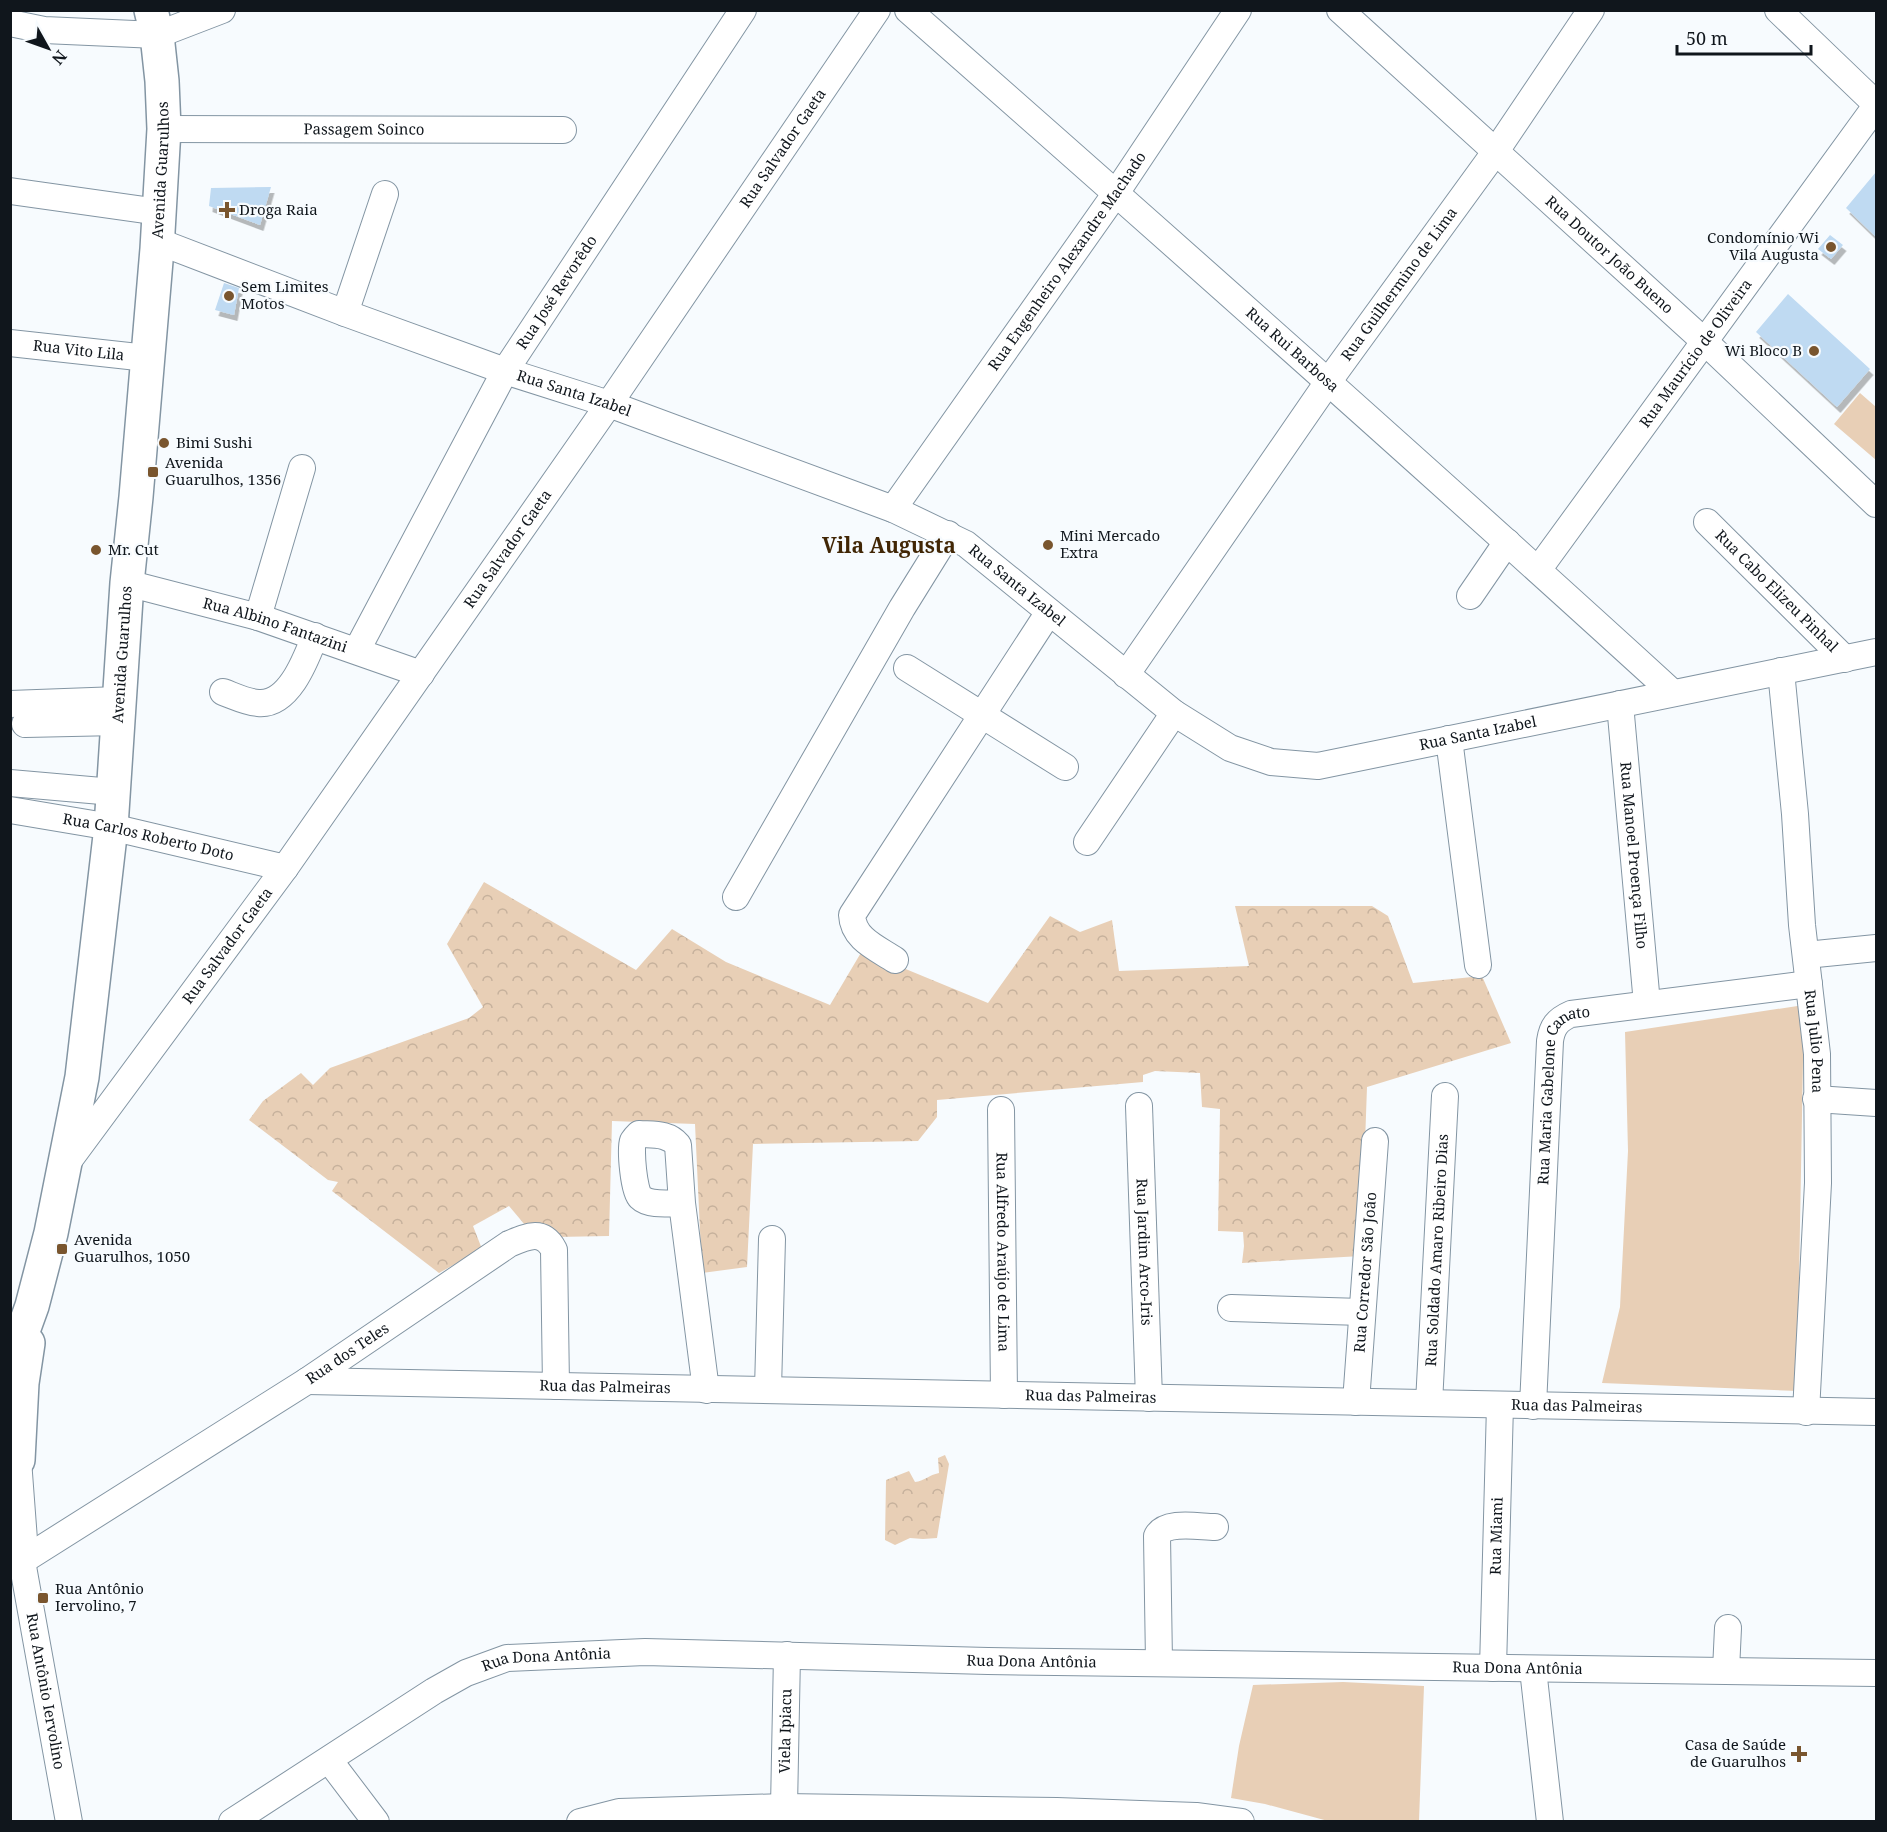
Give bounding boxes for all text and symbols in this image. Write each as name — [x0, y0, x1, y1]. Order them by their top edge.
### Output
north arrow — [18, 18, 78, 78]
scale bar — [1677, 18, 1810, 56]
text: 50 m — [1686, 26, 1728, 50]
text: N — [47, 46, 72, 70]
street label: Rua Salvador Gaeta — [734, 84, 830, 211]
street label: Avenida Guarulhos — [147, 101, 173, 239]
street label: Passagem Soinco — [303, 118, 425, 139]
street label: Rua Engenheiro Alexandre Machado — [983, 147, 1150, 374]
street label: Rua Doutor João Bueno — [1542, 191, 1678, 318]
place label: Droga Raia — [239, 199, 318, 219]
marker: Droga Raia — [220, 203, 234, 217]
street label: Rua Guilhermino de Lima — [1336, 203, 1461, 364]
place label: Condomínio Wi Vila Augusta — [1707, 227, 1819, 264]
street label: Rua José Revorêdo — [511, 231, 601, 353]
marker: Condomínio Wi Vila Augusta — [1824, 240, 1838, 254]
street label: Rua Maurício de Oliveira — [1634, 275, 1756, 431]
place label: Sem Limites Motos — [241, 276, 329, 313]
marker: Sem Limites Motos — [222, 289, 236, 303]
street label: Rua Rui Barbosa — [1242, 302, 1344, 396]
street label: Rua Vito Lila — [32, 335, 125, 364]
place label: Wi Bloco B — [1725, 340, 1802, 360]
marker: Wi Bloco B — [1807, 344, 1821, 358]
street label: Rua Santa Izabel — [515, 364, 635, 421]
place label: Bimi Sushi — [176, 432, 252, 452]
marker: Bimi Sushi — [157, 436, 171, 450]
place label: Avenida Guarulhos, 1356 — [165, 452, 281, 489]
marker: Avenida Guarulhos, 1356 — [146, 465, 160, 479]
street label: Rua Salvador Gaeta — [459, 485, 555, 611]
place label: Mini Mercado Extra — [1060, 525, 1160, 562]
street label: Rua Cabo Elizeu Pinhal — [1712, 525, 1843, 656]
district label: Vila Augusta — [822, 531, 956, 559]
marker: Mini Mercado Extra — [1041, 538, 1055, 552]
place label: Mr. Cut — [108, 539, 159, 559]
street label: Rua Santa Izabel — [965, 539, 1070, 630]
marker: Mr. Cut — [89, 543, 103, 557]
street label: Avenida Guarulhos — [107, 585, 136, 724]
street label: Rua Albino Fantazini — [201, 592, 350, 657]
street label: Rua Santa Izabel — [1417, 711, 1538, 754]
street label: Rua Manoel Proença Filho — [1616, 761, 1653, 950]
street label: Rua Carlos Roberto Doto — [61, 808, 236, 865]
street label: Rua Salvador Gaeta — [177, 883, 276, 1007]
street label: Rua Julio Pena — [1801, 988, 1828, 1093]
street label: Rua Maria Gabelone Canato — [1532, 1001, 1591, 1185]
street label: Rua Soldado Amaro Ribeiro Dias — [1420, 1133, 1452, 1367]
street label: Rua Alfredo Araújo de Lima — [992, 1152, 1015, 1352]
street label: Rua Jardim Arco-Iris — [1132, 1178, 1158, 1326]
street label: Rua Corredor São João — [1349, 1191, 1380, 1353]
place label: Avenida Guarulhos, 1050 — [74, 1229, 190, 1266]
marker: Avenida Guarulhos, 1050 — [55, 1242, 69, 1256]
street label: Rua dos Teles — [301, 1317, 393, 1388]
street label: Rua das Palmeiras — [539, 1375, 671, 1397]
street label: Rua das Palmeiras — [1025, 1384, 1157, 1407]
street label: Rua das Palmeiras — [1511, 1394, 1643, 1416]
street label: Rua Miami — [1484, 1497, 1507, 1575]
place label: Rua Antônio Iervolino, 7 — [55, 1578, 144, 1615]
marker: Rua Antônio Iervolino, 7 — [36, 1591, 50, 1605]
street label: Rua Antônio Iervolino — [23, 1611, 70, 1771]
street label: Rua Dona Antônia — [478, 1642, 611, 1676]
street label: Rua Dona Antônia — [966, 1649, 1097, 1671]
street label: Rua Dona Antônia — [1452, 1656, 1583, 1678]
street label: Viela Ipiacu — [774, 1688, 795, 1774]
place label: Casa de Saúde de Guarulhos — [1685, 1734, 1786, 1771]
marker: Casa de Saúde de Guarulhos — [1790, 1745, 1808, 1763]

